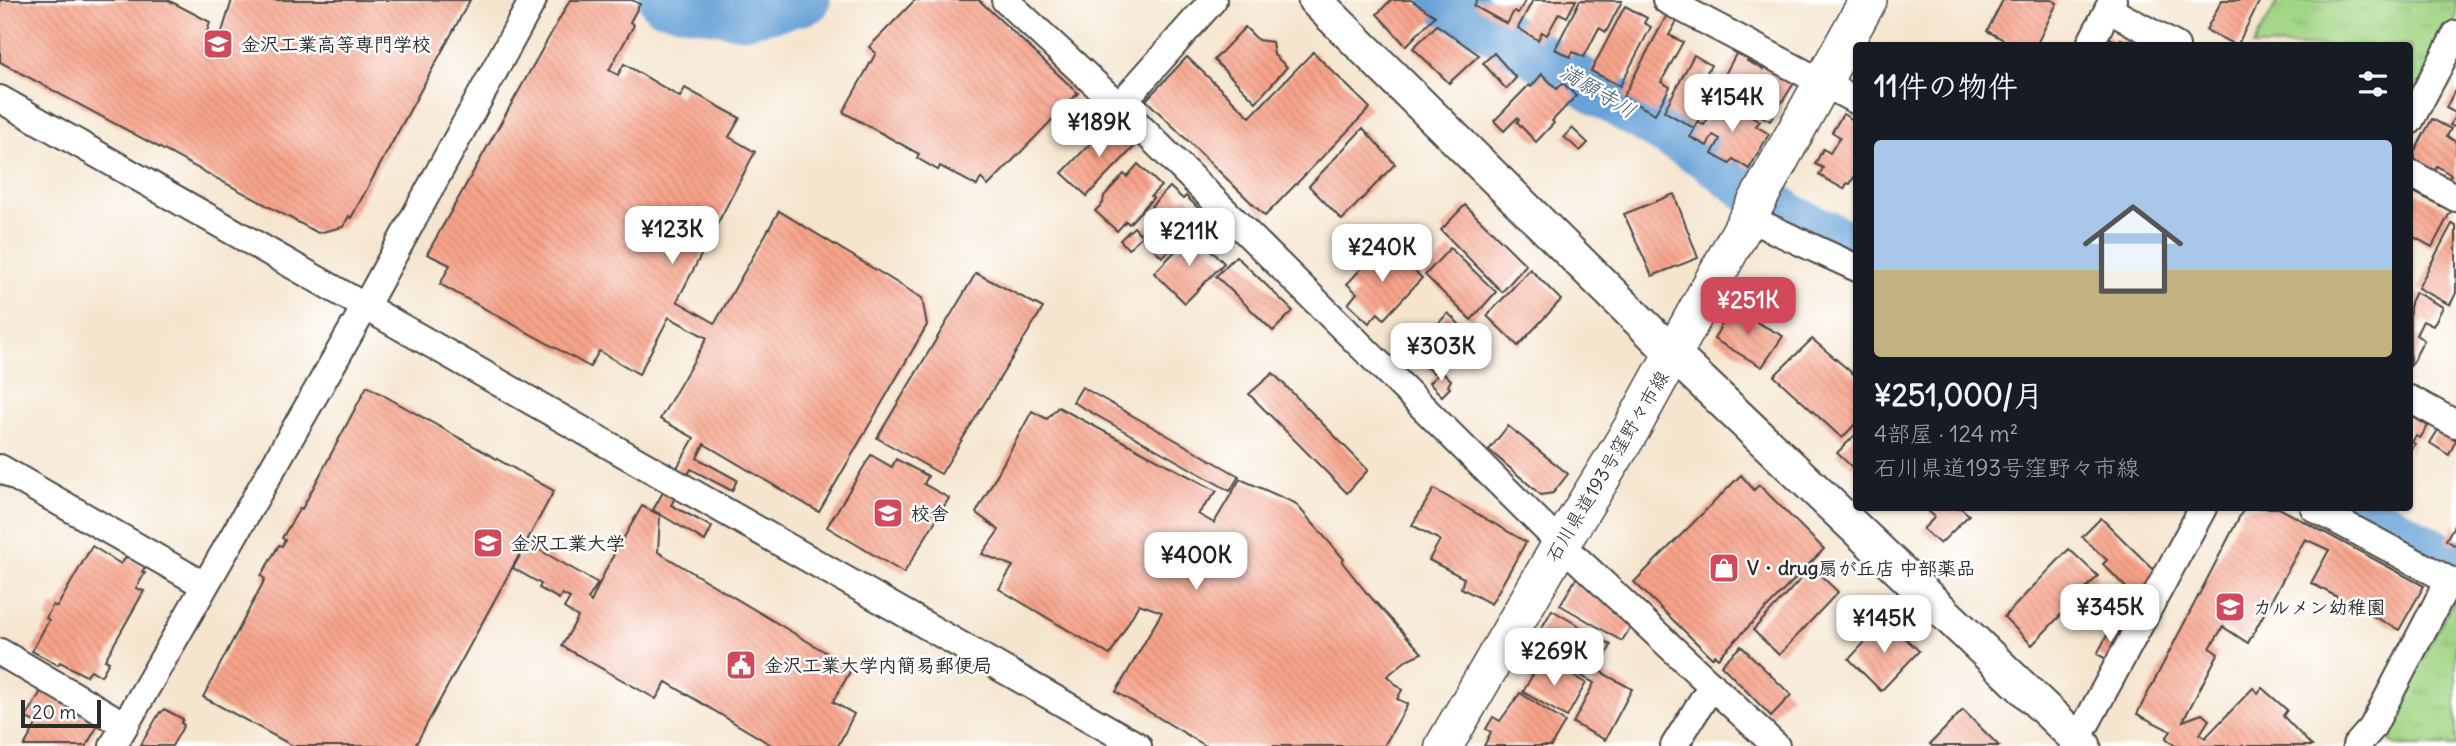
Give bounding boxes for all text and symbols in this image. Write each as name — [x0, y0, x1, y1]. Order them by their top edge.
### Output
school or university icon: 金沢工業高等専門学校 — [201, 27, 235, 61]
place label: 金沢工業高等専門学校 — [241, 32, 431, 56]
water label: 満願寺川 — [1555, 58, 1641, 124]
icon: filters — [2354, 65, 2392, 103]
text: 11件の物件 — [1874, 67, 2018, 105]
pin: ¥154K — [1683, 74, 1781, 134]
text: ¥154K — [1700, 82, 1764, 111]
pin: ¥189K — [1050, 100, 1148, 159]
text: ¥189K — [1067, 107, 1131, 136]
icon: home — [2070, 186, 2196, 312]
pin: ¥123K — [623, 206, 721, 266]
pin: ¥211K — [1140, 208, 1238, 268]
text: ¥123K — [641, 214, 703, 243]
text: ¥211K — [1160, 216, 1218, 245]
pin: ¥240K — [1333, 224, 1431, 284]
text: ¥240K — [1348, 232, 1416, 261]
pin: ¥251K — [1699, 278, 1797, 337]
text: ¥251K — [1717, 285, 1779, 314]
pin: ¥303K — [1392, 324, 1490, 383]
text: ¥303K — [1407, 331, 1475, 360]
street label: 石川県道193号窪野々市線 — [1540, 366, 1674, 566]
text: ¥251,000/月 — [1874, 376, 2043, 414]
text: 4部屋 · 124 m² — [1874, 419, 2018, 448]
text: 石川県道193号窪野々市線 — [1874, 453, 2139, 482]
school or university icon: 校舎 — [871, 496, 905, 530]
place label: 校舎 — [911, 501, 949, 525]
school or university icon: 金沢工業大学 — [471, 526, 505, 560]
place label: 金沢工業大学 — [511, 531, 625, 555]
pin: ¥400K — [1147, 532, 1245, 592]
text: ¥400K — [1160, 540, 1232, 569]
shop icon: V・drug扇が丘店 中部薬品 — [1707, 551, 1741, 585]
place label: V・drug扇が丘店 中部薬品 — [1747, 556, 1975, 580]
pin: ¥345K — [2061, 584, 2159, 644]
school or university icon: カルメン幼稚園 — [2213, 590, 2247, 624]
text: ¥345K — [2076, 592, 2144, 621]
place label: カルメン幼稚園 — [2253, 595, 2386, 619]
pin: ¥145K — [1835, 596, 1933, 655]
text: ¥145K — [1852, 603, 1916, 632]
pin: ¥269K — [1505, 628, 1603, 688]
text: ¥269K — [1521, 636, 1587, 665]
public building icon: 金沢工業大学内簡易郵便局 — [724, 648, 758, 682]
place label: 金沢工業大学内簡易郵便局 — [764, 653, 992, 677]
scale bar — [21, 697, 102, 729]
text: 20 m — [32, 700, 76, 724]

